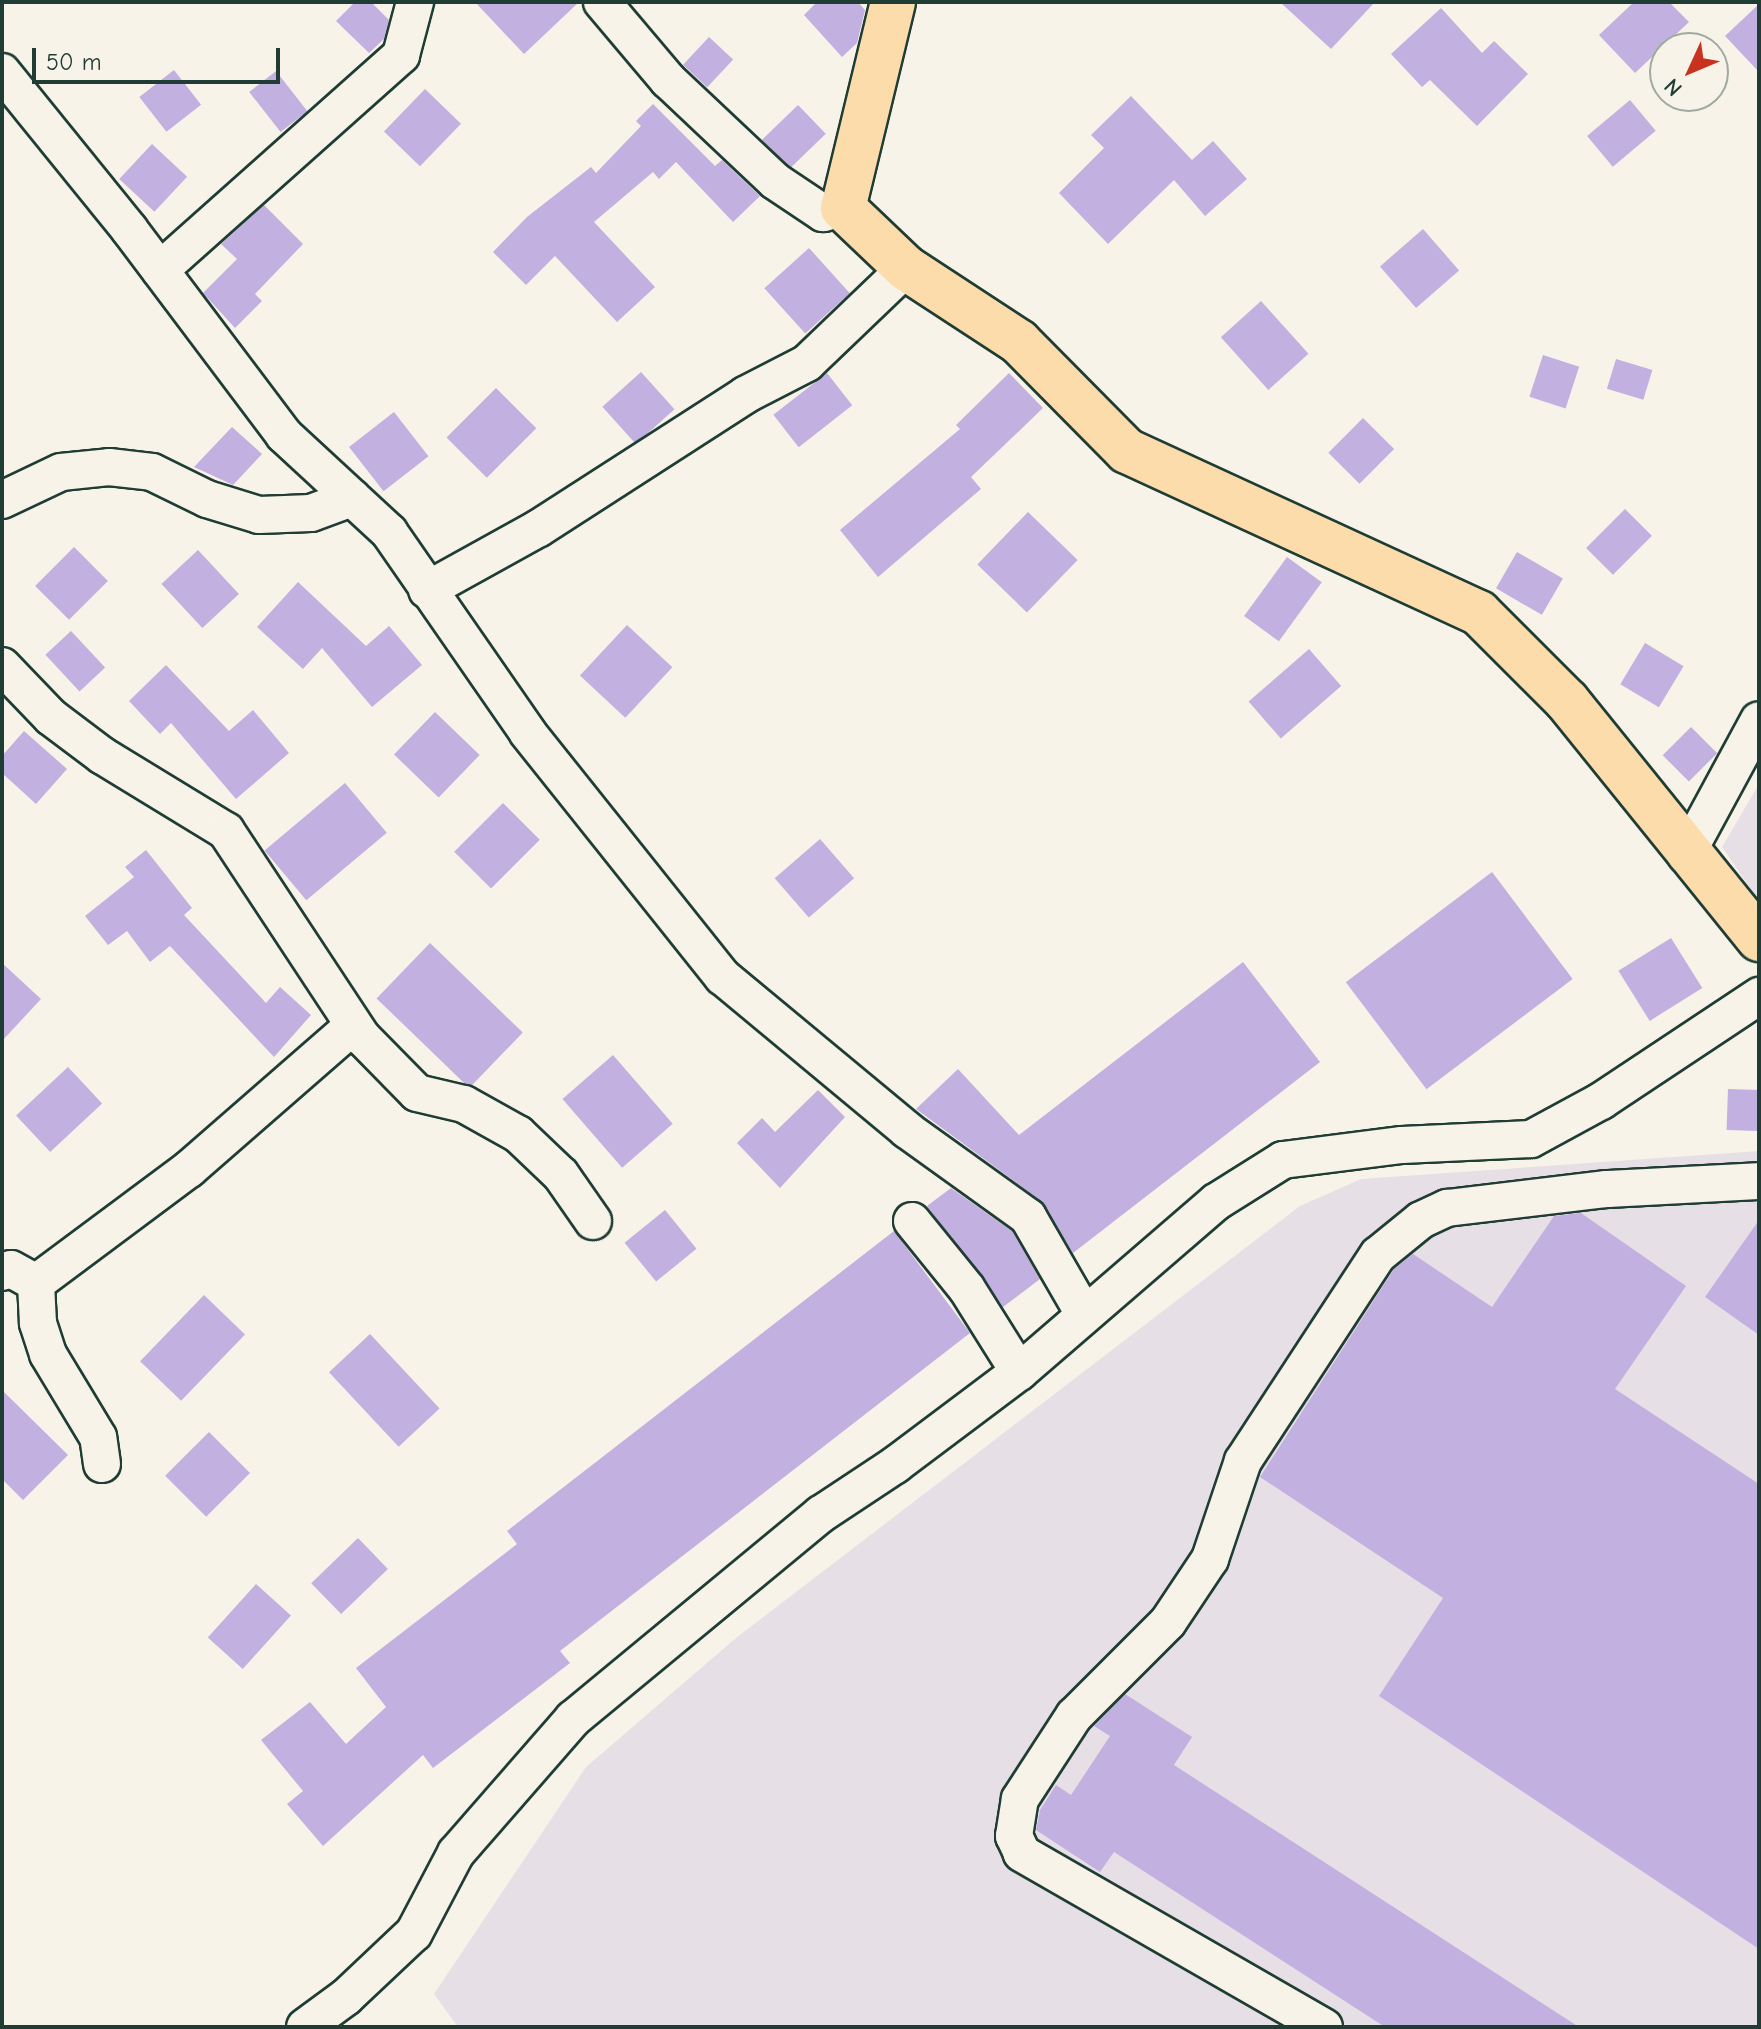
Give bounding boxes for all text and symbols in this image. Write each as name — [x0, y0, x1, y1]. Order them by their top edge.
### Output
scale bar — [36, 32, 284, 82]
north arrow — [1649, 32, 1729, 112]
text: 50 m — [46, 48, 102, 76]
text: N — [1659, 73, 1688, 101]

